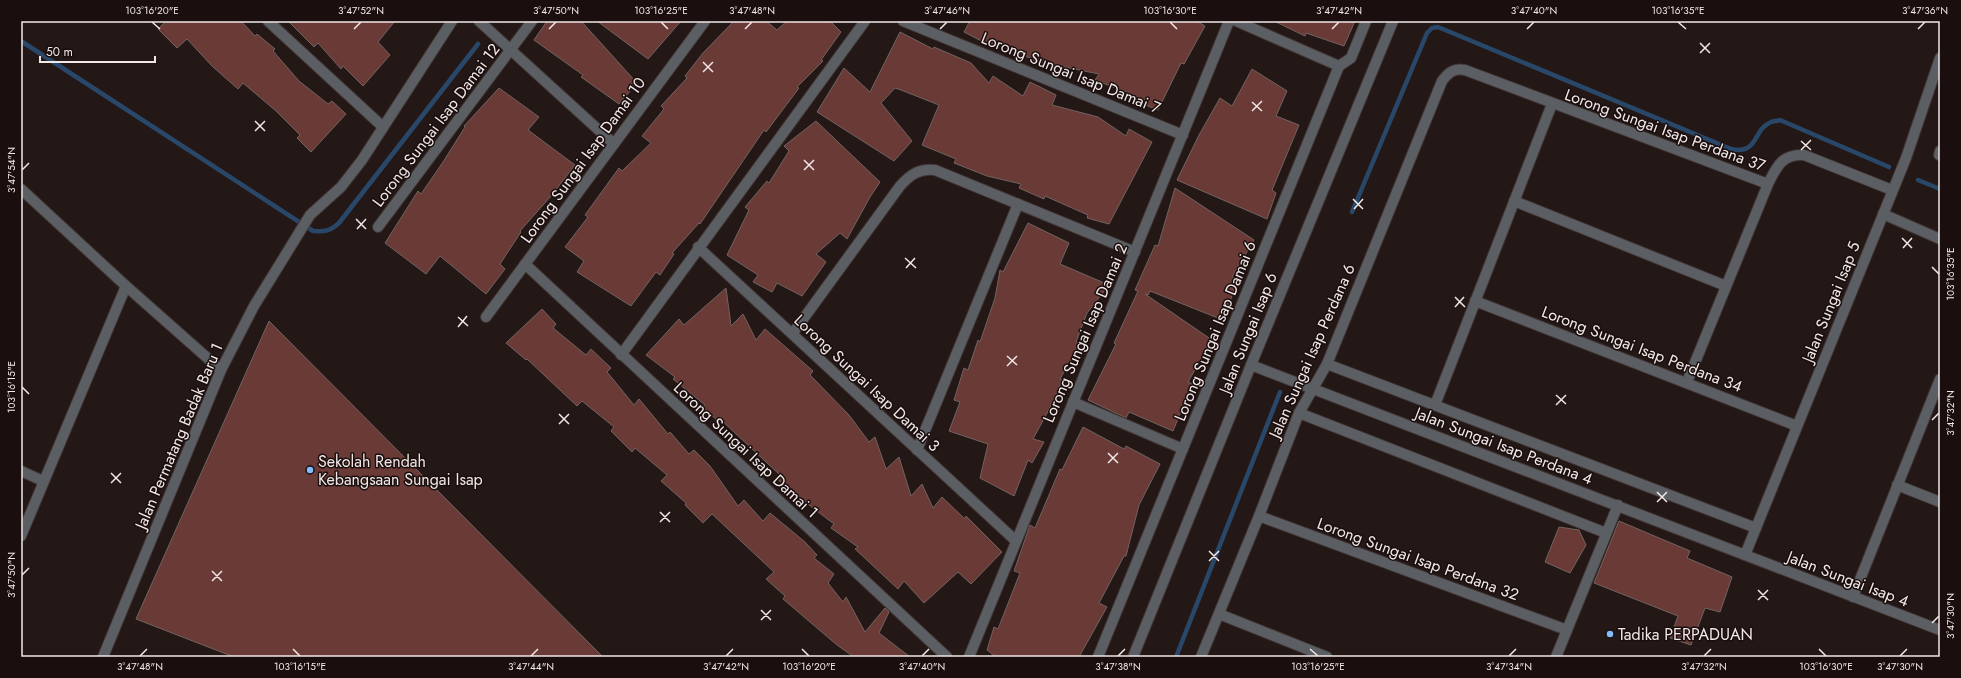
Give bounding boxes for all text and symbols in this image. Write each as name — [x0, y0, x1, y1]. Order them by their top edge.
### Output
text: 103°16'20"E — [125, 3, 179, 18]
text: 3°47'52"N — [338, 3, 384, 18]
text: 3°47'50"N — [533, 3, 579, 18]
text: 103°16'25"E — [634, 3, 688, 18]
text: 3°47'48"N — [729, 3, 775, 18]
text: 3°47'46"N — [924, 3, 970, 18]
text: 103°16'30"E — [1143, 3, 1197, 18]
text: 3°47'42"N — [1316, 3, 1362, 18]
text: 3°47'40"N — [1511, 3, 1557, 18]
text: 103°16'35"E — [1651, 3, 1705, 18]
text: 3°47'36"N — [1902, 3, 1948, 18]
street label: Lorong Sungai Isap Damai 7 — [978, 26, 1165, 120]
scale bar — [40, 38, 155, 64]
street label: Lorong Sungai Isap Damai 12 — [367, 38, 505, 212]
text: 50 m — [46, 43, 73, 61]
street label: Lorong Sungai Isap Damai 10 — [515, 72, 651, 248]
street label: Lorong Sungai Isap Perdana 37 — [1561, 83, 1769, 177]
text: 3°47'54"N — [4, 147, 19, 193]
street label: Lorong Sungai Isap Damai 6 — [1168, 237, 1262, 425]
street label: Jalan Sungai Isap 5 — [1796, 238, 1866, 368]
street label: Lorong Sungai Isap Damai 2 — [1037, 240, 1133, 426]
text: 103°16'35"E — [1943, 247, 1958, 301]
street label: Jalan Sungai Isap Perdana 6 — [1262, 260, 1361, 444]
street label: Jalan Sungai Isap 6 — [1212, 269, 1283, 399]
street label: Lorong Sungai Isap Perdana 34 — [1538, 300, 1746, 398]
street label: Lorong Sungai Isap Damai 3 — [789, 309, 945, 457]
street label: Jalan Permatang Badak Baru 1 — [129, 339, 229, 534]
text: 103°16'15"E — [4, 361, 19, 413]
street label: Lorong Sungai Isap Damai 1 — [669, 377, 823, 523]
text: 3°47'32"N — [1943, 390, 1958, 436]
street label: Jalan Sungai Isap Perdana 4 — [1410, 401, 1596, 491]
place label: Sekolah Rendah Kebangsaan Sungai Isap — [318, 450, 483, 491]
marker: Sekolah Rendah Kebangsaan Sungai Isap — [305, 465, 315, 475]
street label: Lorong Sungai Isap Perdana 32 — [1314, 512, 1522, 606]
street label: Jalan Sungai Isap 4 — [1782, 544, 1912, 613]
text: 3°47'50"N — [4, 552, 19, 598]
text: 3°47'30"N — [1943, 593, 1958, 639]
place label: Tadika PERPADUAN — [1618, 623, 1753, 646]
marker: Tadika PERPADUAN — [1605, 629, 1615, 639]
text: 3°47'48"N — [117, 659, 163, 674]
text: 103°16'15"E — [274, 659, 326, 674]
text: 3°47'44"N — [508, 659, 554, 674]
text: 3°47'42"N — [703, 659, 749, 674]
text: 103°16'20"E — [782, 659, 836, 674]
text: 3°47'40"N — [899, 659, 945, 674]
text: 3°47'38"N — [1095, 659, 1141, 674]
text: 103°16'25"E — [1291, 659, 1345, 674]
text: 3°47'34"N — [1486, 659, 1532, 674]
text: 3°47'32"N — [1681, 659, 1727, 674]
text: 103°16'30"E — [1799, 659, 1853, 674]
text: 3°47'30"N — [1877, 659, 1923, 674]

